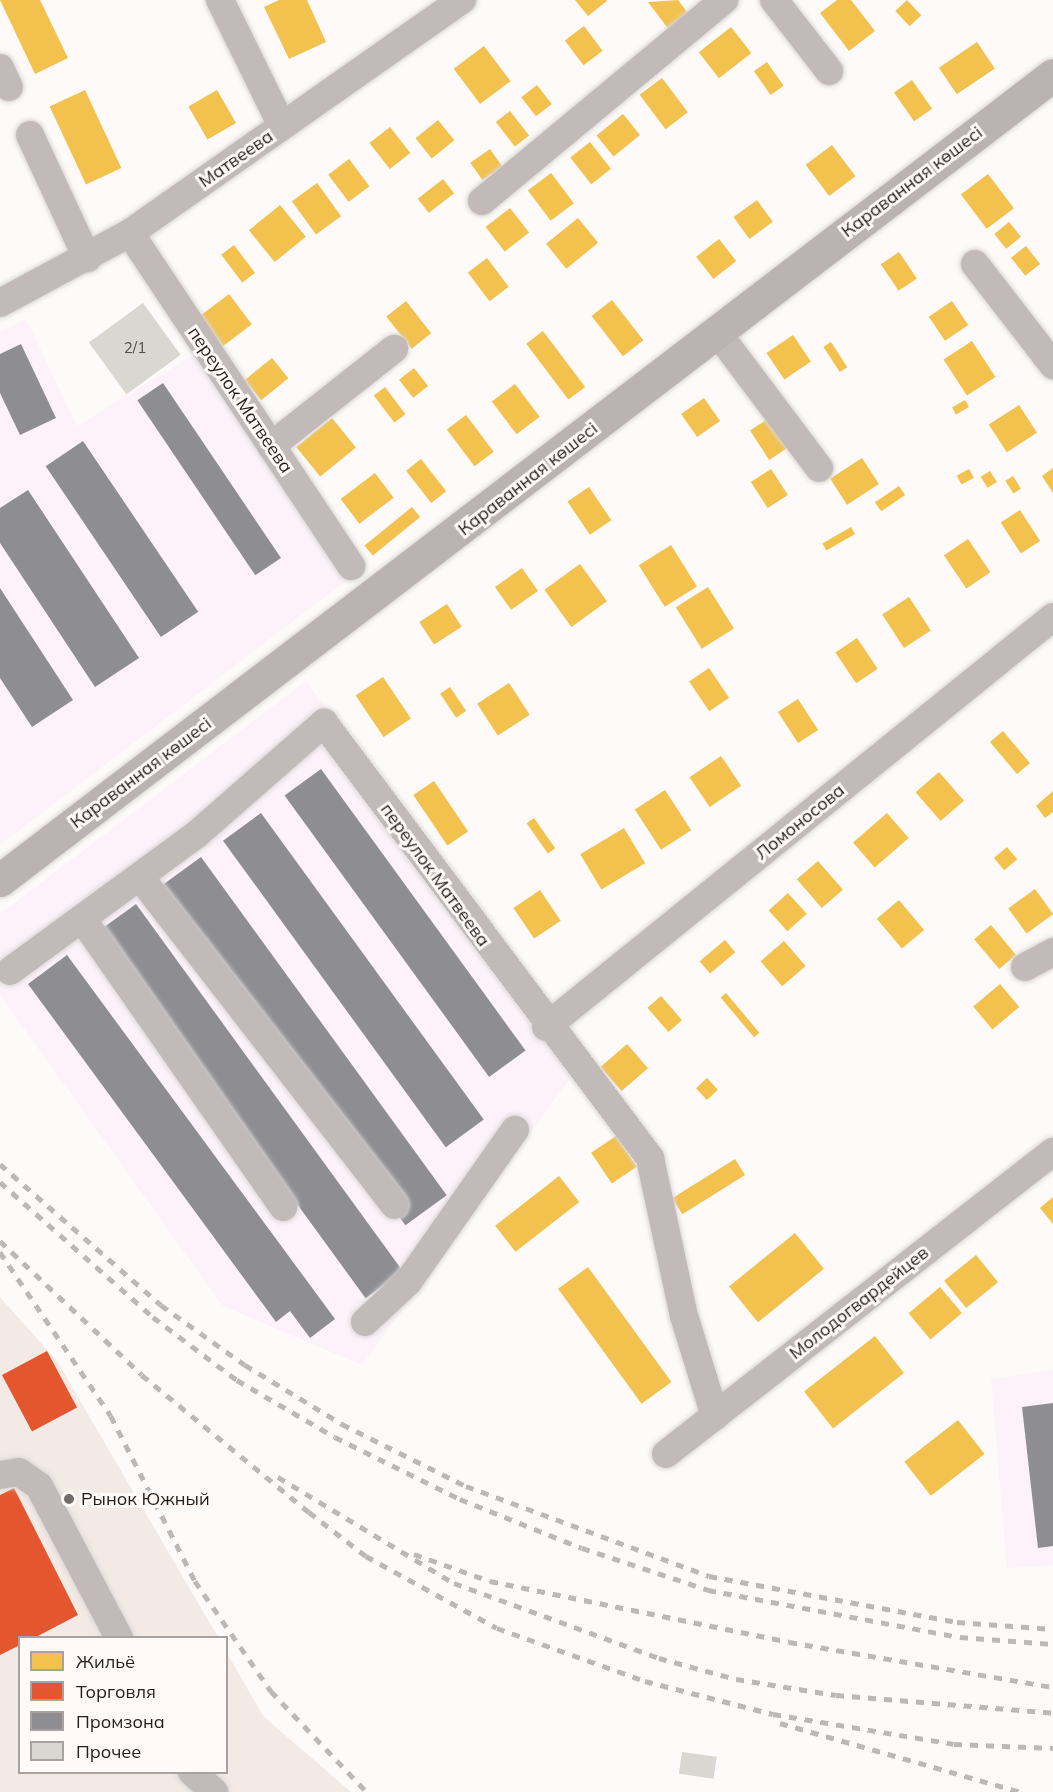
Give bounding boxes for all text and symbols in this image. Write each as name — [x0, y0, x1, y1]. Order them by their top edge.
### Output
street label: Караванная көшесі — [837, 122, 987, 242]
street label: Матвеева — [195, 126, 277, 192]
street label: переулок Матвеева — [183, 323, 297, 477]
house number: 2/1 — [124, 339, 146, 357]
street label: Караванная көшесі — [454, 418, 602, 540]
street label: Караванная көшесі — [66, 713, 216, 833]
street label: Ломоносова — [751, 779, 849, 865]
street label: переулок Матвеева — [376, 799, 494, 951]
street label: Молодогвардейцев — [785, 1242, 933, 1364]
place label: Рынок Южный — [81, 1488, 210, 1510]
marker: Рынок Южный — [62, 1492, 76, 1506]
legend — [18, 1636, 228, 1774]
text: Жильё — [76, 1650, 135, 1673]
text: Торговля — [76, 1680, 156, 1703]
text: Промзона — [76, 1710, 165, 1733]
text: Прочее — [76, 1740, 141, 1763]

